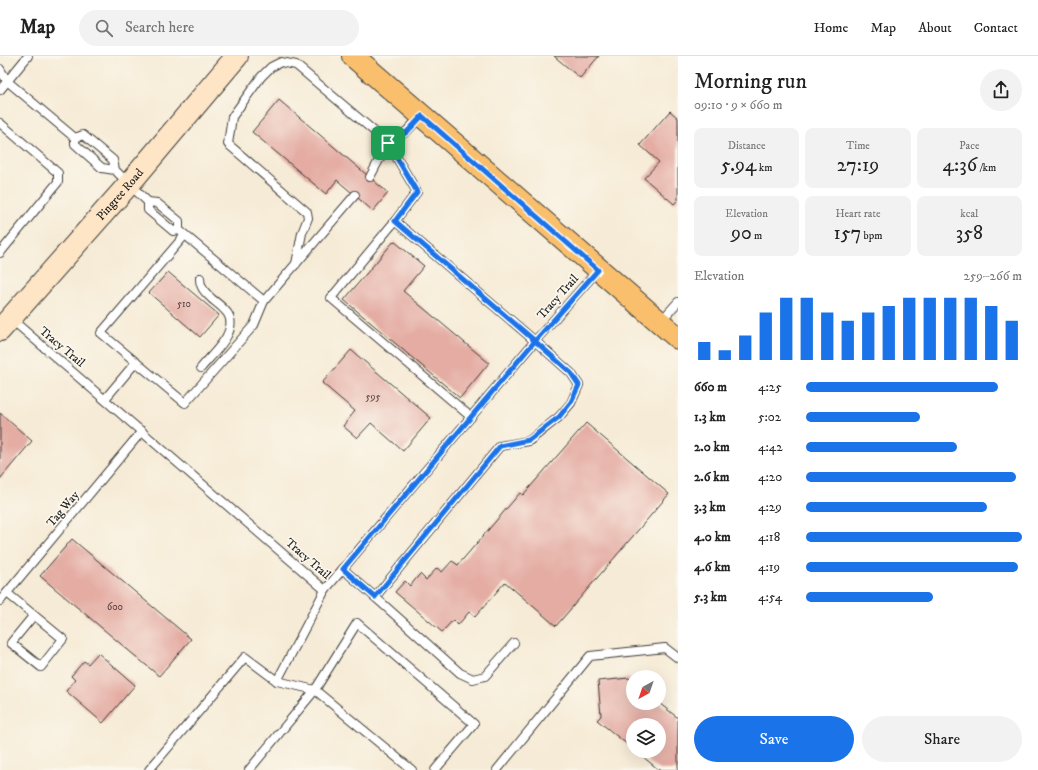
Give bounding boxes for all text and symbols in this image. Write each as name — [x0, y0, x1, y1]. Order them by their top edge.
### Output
search box — [79, 10, 359, 46]
text: Map — [20, 16, 55, 39]
icon: search — [93, 17, 115, 39]
text: Search here — [125, 18, 194, 37]
text: Home — [814, 19, 848, 37]
text: Map — [870, 19, 896, 37]
text: About — [918, 19, 952, 37]
text: Contact — [974, 19, 1018, 37]
text: Morning run — [694, 68, 807, 95]
button: share — [980, 69, 1022, 111]
text: 09:10 · 9 × 660 m — [694, 97, 783, 113]
pin — [371, 126, 405, 160]
icon: arrive — [377, 132, 399, 154]
text: Distance — [728, 139, 766, 153]
text: Time — [846, 139, 870, 153]
text: Pace — [959, 139, 980, 153]
text: 5.94 — [721, 153, 756, 178]
text: 27:19 — [837, 153, 879, 178]
text: 4:36 — [942, 153, 977, 178]
text: km — [756, 161, 772, 175]
text: /km — [977, 161, 996, 175]
street label: Pingree Road — [93, 165, 146, 223]
text: Elevation — [725, 207, 768, 221]
text: Heart rate — [835, 207, 881, 221]
text: kcal — [960, 207, 978, 221]
text: 90 — [731, 221, 752, 246]
text: 157 — [833, 221, 861, 246]
text: 358 — [956, 221, 983, 246]
text: m — [752, 229, 762, 243]
text: bpm — [861, 229, 882, 243]
text: Elevation — [694, 268, 744, 284]
text: 259–266 m — [963, 268, 1022, 284]
street label: Tracy Trail — [534, 271, 582, 322]
house number: 510 — [177, 298, 191, 310]
street label: Tracy Trail — [36, 324, 88, 371]
text: 660 m — [694, 379, 727, 395]
text: 4:25 — [758, 379, 782, 395]
house number: 595 — [366, 391, 380, 403]
text: 1.3 km — [694, 409, 726, 425]
text: 5:02 — [758, 409, 781, 425]
text: 2.0 km — [694, 439, 730, 455]
text: 4:42 — [758, 439, 783, 455]
text: 2.6 km — [694, 469, 729, 485]
text: 4:20 — [758, 469, 782, 485]
street label: Tag Way — [44, 488, 83, 530]
text: 3.3 km — [694, 499, 726, 515]
text: 4:29 — [758, 499, 782, 515]
text: 4.0 km — [694, 529, 731, 545]
text: 4:18 — [758, 529, 780, 545]
street label: Tracy Trail — [282, 535, 334, 583]
text: 4.6 km — [694, 559, 731, 575]
text: 4:19 — [758, 559, 780, 575]
text: 5.3 km — [694, 589, 727, 605]
text: 4:54 — [758, 589, 782, 605]
house number: 600 — [107, 601, 123, 613]
north arrow — [626, 670, 666, 710]
map controls — [626, 670, 666, 758]
button: Save — [694, 716, 854, 762]
button: Share — [862, 716, 1022, 762]
button: layers — [626, 718, 666, 758]

